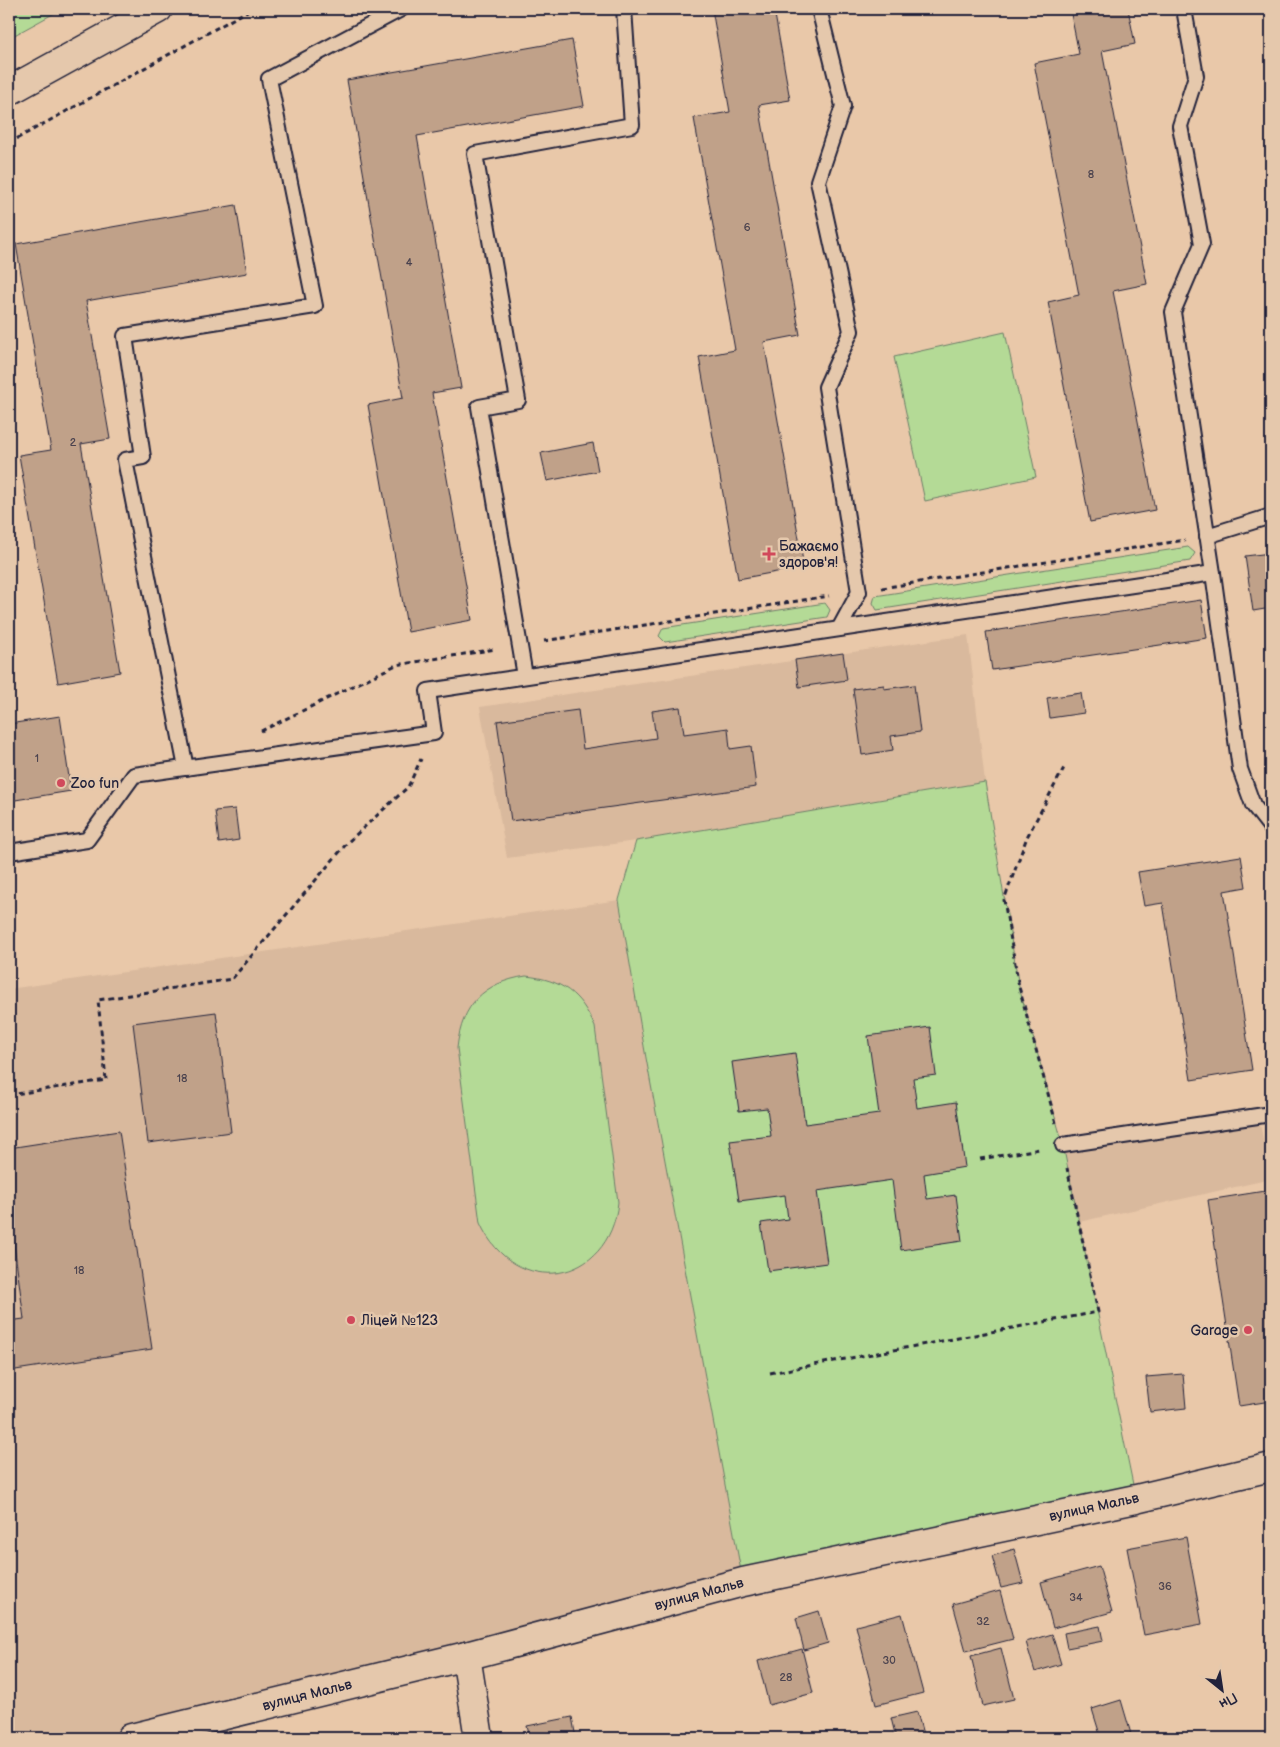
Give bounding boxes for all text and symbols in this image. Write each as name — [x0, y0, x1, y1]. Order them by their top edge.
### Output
house number: 8 — [1088, 168, 1094, 181]
house number: 6 — [744, 221, 751, 234]
house number: 4 — [406, 256, 413, 269]
house number: 2 — [70, 436, 77, 449]
place label: Бажаємо здоров'я! — [779, 538, 839, 571]
marker: Бажаємо здоров'я! — [763, 548, 775, 560]
house number: 1 — [35, 752, 39, 765]
place label: Zoo fun — [70, 775, 119, 792]
marker: Zoo fun — [55, 777, 67, 789]
house number: 18 — [177, 1072, 187, 1085]
house number: 18 — [74, 1264, 84, 1277]
place label: Ліцей №123 — [360, 1312, 438, 1329]
marker: Ліцей №123 — [345, 1314, 357, 1326]
place label: Garage — [1190, 1322, 1238, 1339]
marker: Garage — [1242, 1324, 1254, 1336]
street label: вулиця Мальв — [1047, 1489, 1141, 1525]
street label: вулиця Мальв — [653, 1574, 746, 1614]
house number: 36 — [1158, 1580, 1172, 1593]
house number: 34 — [1069, 1591, 1083, 1604]
house number: 32 — [976, 1615, 990, 1628]
house number: 30 — [882, 1654, 896, 1667]
north arrow — [1198, 1664, 1248, 1714]
house number: 28 — [780, 1671, 792, 1684]
street label: вулиця Мальв — [261, 1676, 354, 1714]
text: Пн — [1216, 1689, 1241, 1713]

